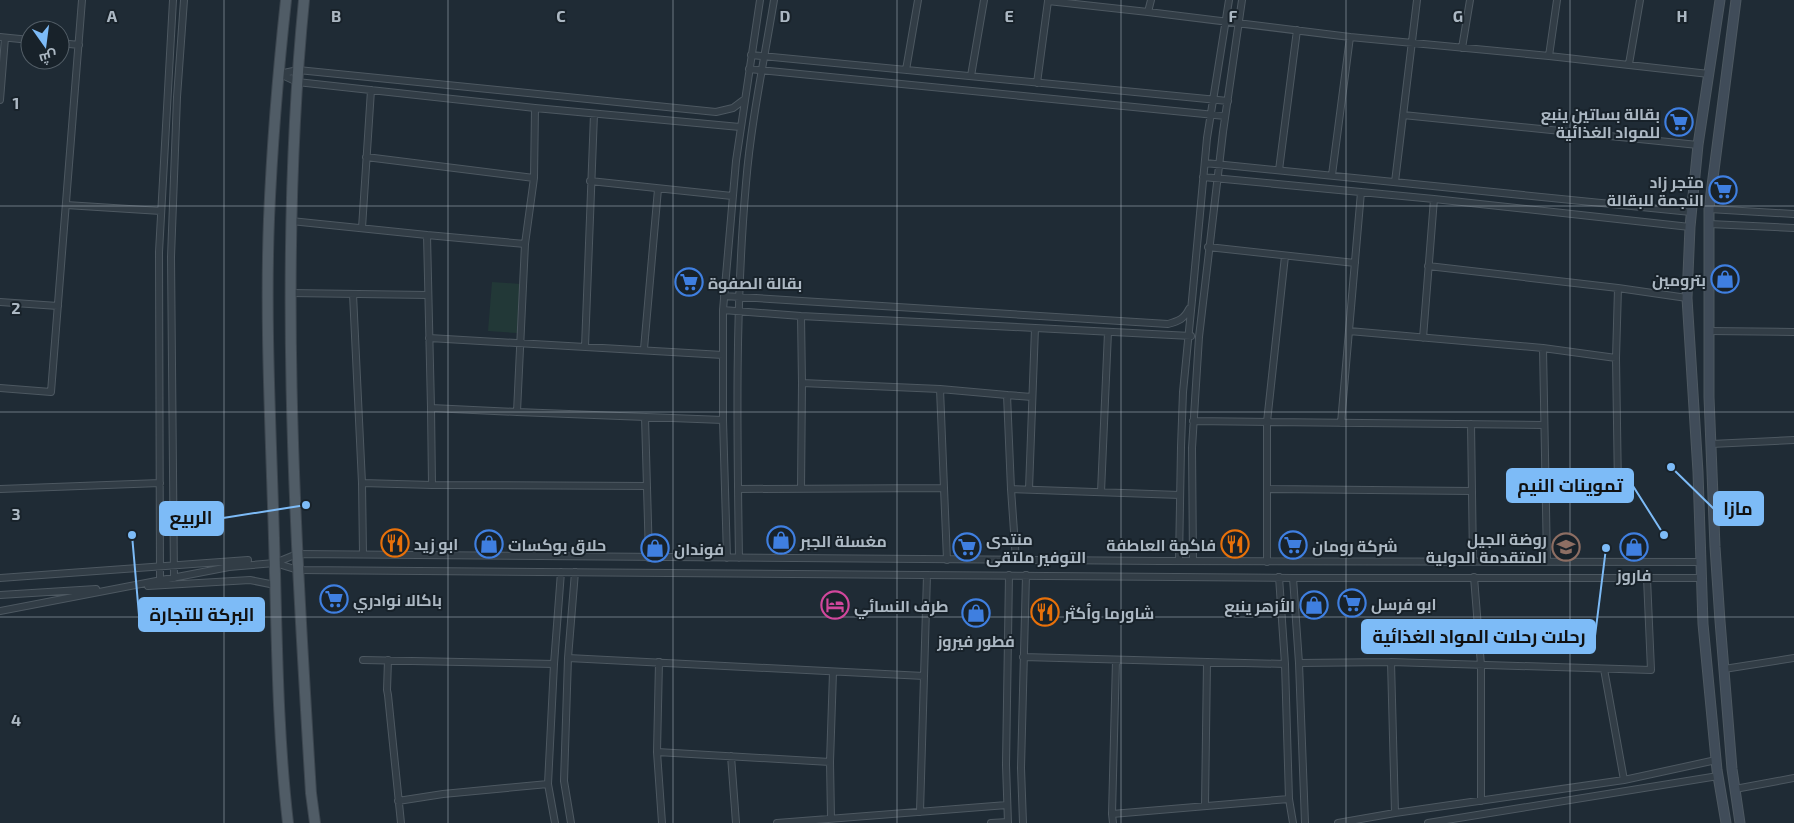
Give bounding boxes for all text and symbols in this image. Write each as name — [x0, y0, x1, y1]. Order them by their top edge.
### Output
text: A — [107, 6, 118, 25]
text: B — [331, 6, 341, 25]
text: C — [556, 6, 566, 25]
text: D — [780, 6, 791, 25]
text: E — [1004, 6, 1014, 25]
text: F — [1229, 6, 1238, 25]
text: G — [1453, 6, 1463, 25]
text: H — [1676, 6, 1688, 25]
north arrow — [20, 20, 70, 70]
text: ش — [37, 47, 59, 69]
text: 1 — [13, 93, 19, 112]
place label: بقالة بساتين ينبع للمواد الغذائية — [1541, 104, 1660, 142]
supermarket icon: بقالة بساتين ينبع للمواد الغذائية — [1664, 107, 1694, 137]
place label: متجر زاد النجمة للبقالة — [1607, 172, 1704, 209]
supermarket icon: متجر زاد النجمة للبقالة — [1708, 175, 1738, 205]
shop icon: بترومين — [1710, 264, 1740, 294]
supermarket icon: بقالة الصفوة — [674, 267, 704, 297]
place label: بترومين — [1652, 270, 1706, 290]
place label: بقالة الصفوة — [708, 273, 802, 293]
text: 2 — [11, 298, 21, 317]
callout: تموينات النيم — [1507, 469, 1633, 502]
text: تموينات النيم — [1517, 474, 1623, 498]
callout: مازا — [1714, 492, 1763, 525]
text: مازا — [1723, 497, 1753, 520]
callout: الربيع — [160, 502, 223, 535]
text: 3 — [11, 504, 21, 523]
text: الربيع — [170, 506, 212, 530]
shop icon: مغسلة الجبر — [766, 525, 796, 555]
restaurant icon: ابو زيد — [380, 528, 410, 558]
shop icon: حلاق بوكسات — [474, 529, 504, 559]
place label: منتدى التوفير ملتقى — [986, 529, 1086, 567]
restaurant icon: فاكهة العاطفة — [1220, 529, 1250, 559]
place label: روضة الجيل المتقدمة الدولية — [1426, 529, 1547, 567]
supermarket icon: شركة رومان — [1278, 530, 1308, 560]
place label: مغسلة الجبر — [799, 531, 887, 551]
supermarket icon: منتدى التوفير ملتقى — [952, 532, 982, 562]
school or university icon: روضة الجيل المتقدمة الدولية — [1551, 532, 1581, 562]
shop icon: فاروز — [1619, 532, 1649, 562]
shop icon: فوندان — [640, 533, 670, 563]
place label: ابو زيد — [414, 534, 458, 554]
place label: حلاق بوكسات — [508, 535, 606, 555]
place label: فاكهة العاطفة — [1106, 535, 1216, 555]
place label: شركة رومان — [1312, 536, 1398, 556]
place label: فوندان — [674, 539, 724, 559]
place label: فاروز — [1615, 565, 1652, 585]
supermarket icon: باكالا نوادري — [319, 584, 349, 614]
supermarket icon: ابو فرسل — [1337, 588, 1367, 618]
place label: باكالا نوادري — [353, 590, 442, 613]
hotel icon: طرف النسائي — [820, 590, 850, 620]
shop icon: الأزهر ينبع — [1299, 590, 1329, 620]
place label: ابو فرسل — [1371, 594, 1437, 614]
place label: طرف النسائي — [854, 596, 949, 619]
place label: الأزهر ينبع — [1224, 596, 1295, 617]
restaurant icon: شاورما وأكثر — [1030, 597, 1060, 627]
callout: البركة للتجارة — [139, 598, 264, 631]
shop icon: فطور فيروز — [961, 598, 991, 628]
text: البركة للتجارة — [150, 603, 254, 626]
place label: شاورما وأكثر — [1063, 603, 1154, 623]
callout: رحلات رحلات المواد الغذائية — [1362, 620, 1595, 653]
text: رحلات رحلات المواد الغذائية — [1372, 625, 1586, 648]
place label: فطور فيروز — [936, 631, 1015, 651]
text: 4 — [11, 710, 21, 729]

